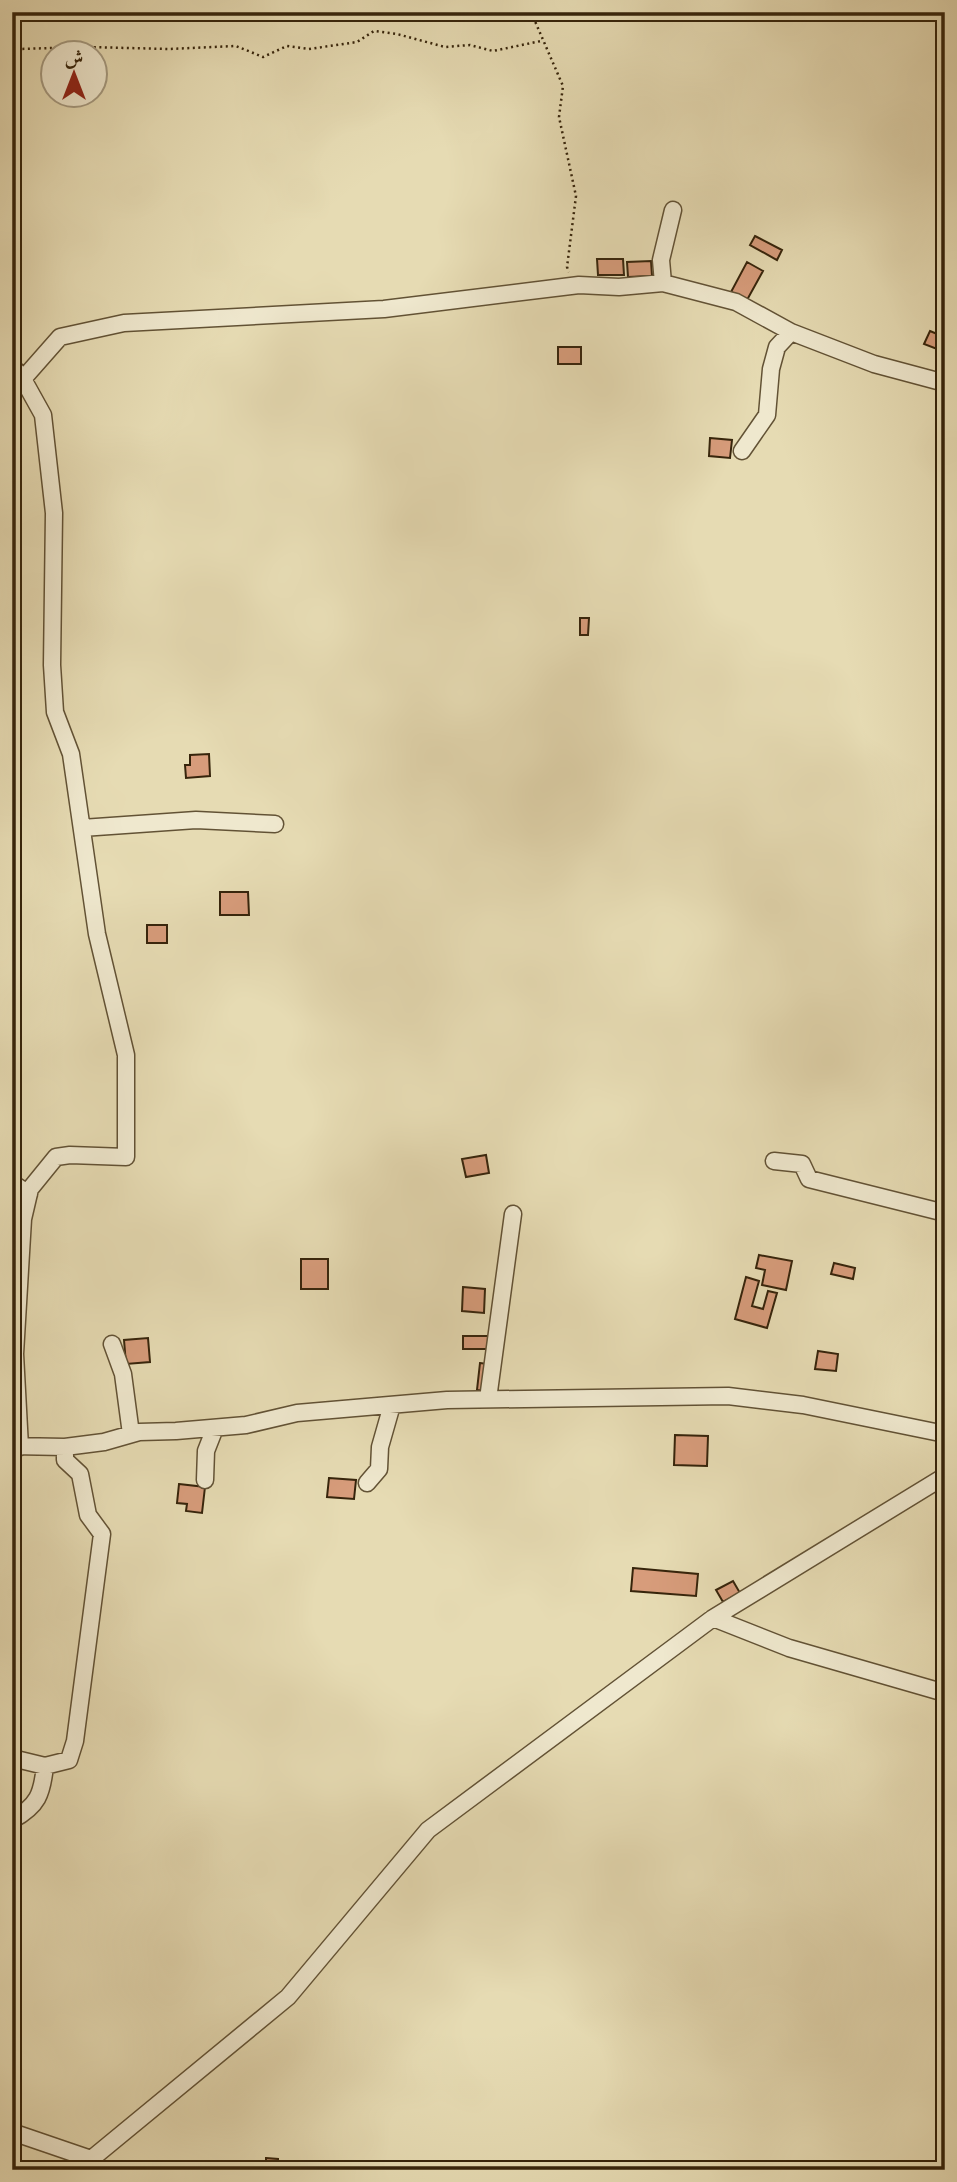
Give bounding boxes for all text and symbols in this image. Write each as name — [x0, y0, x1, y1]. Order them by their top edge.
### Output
north arrow — [38, 38, 108, 108]
text: ش — [65, 45, 83, 71]

